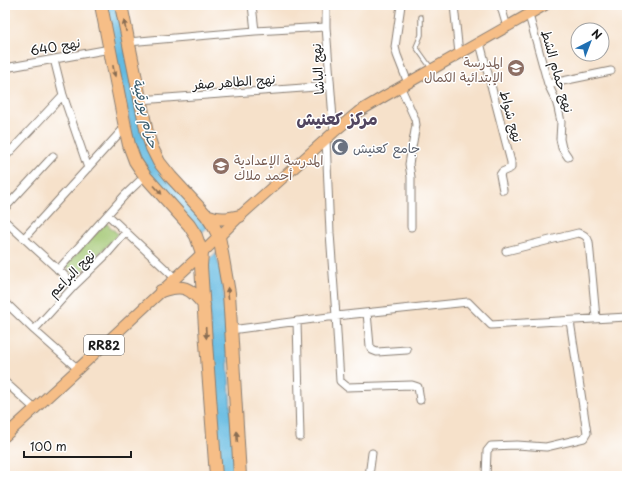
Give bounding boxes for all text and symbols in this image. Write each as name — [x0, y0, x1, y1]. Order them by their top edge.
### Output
one-way arrow — [122, 20, 128, 32]
north arrow — [570, 22, 610, 62]
text: N — [588, 25, 606, 44]
street label: نهج حمام الشط — [535, 27, 579, 115]
street label: نهج 640 — [28, 32, 82, 61]
street label: نهج الباشا — [306, 43, 329, 95]
place label: المدرسة الإبتدائية الكمال — [424, 52, 503, 86]
school or university icon: المدرسة الإبتدائية الكمال — [506, 58, 526, 78]
one-way arrow — [111, 65, 117, 77]
street label: نهج الطاهر صفر — [191, 69, 276, 94]
water label: حزام بورقيبة — [127, 76, 164, 151]
street label: نهج شواط — [495, 88, 528, 144]
district label: مركز كعنيش — [296, 105, 378, 131]
mosque icon: جامع كعنيش — [330, 137, 350, 157]
place label: جامع كعنيش — [353, 138, 420, 159]
place label: المدرسة الإعدادية أحمد ملاك — [234, 150, 323, 184]
school or university icon: المدرسة الإعدادية أحمد ملاك — [211, 156, 231, 176]
one-way arrow — [153, 185, 163, 195]
street label: نهج البراعم — [43, 245, 100, 302]
one-way arrow — [225, 287, 232, 299]
one-way arrow — [202, 327, 209, 339]
road number: RR82 — [84, 335, 124, 355]
one-way arrow — [234, 431, 241, 443]
scale bar — [24, 433, 131, 459]
text: 100 m — [30, 437, 67, 455]

